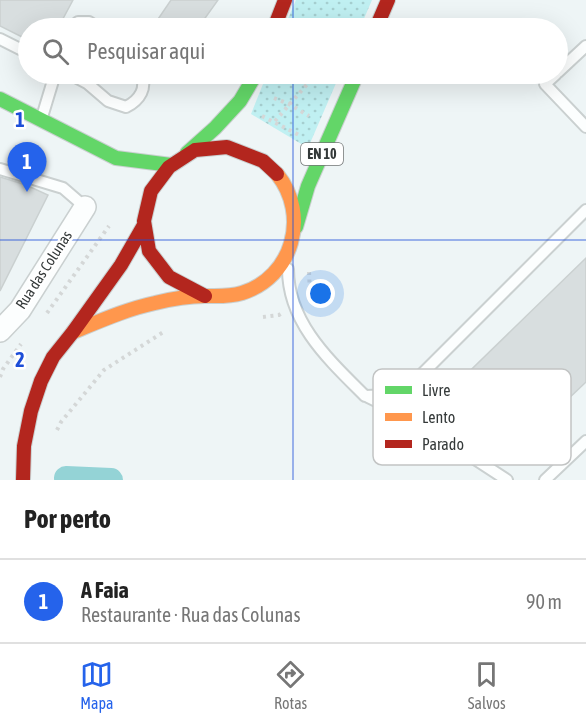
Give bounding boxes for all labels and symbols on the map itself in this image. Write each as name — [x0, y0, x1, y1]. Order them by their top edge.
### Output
text: 1 — [15, 108, 25, 131]
pin: 1 — [8, 142, 46, 192]
road number: EN 10 — [301, 143, 343, 165]
street label: Rua das Colunas — [12, 227, 75, 312]
your location — [306, 279, 335, 308]
text: 2 — [15, 348, 25, 371]
legend — [373, 369, 571, 465]
text: Livre — [422, 381, 450, 399]
text: Lento — [422, 408, 455, 426]
text: Parado — [422, 435, 464, 453]

